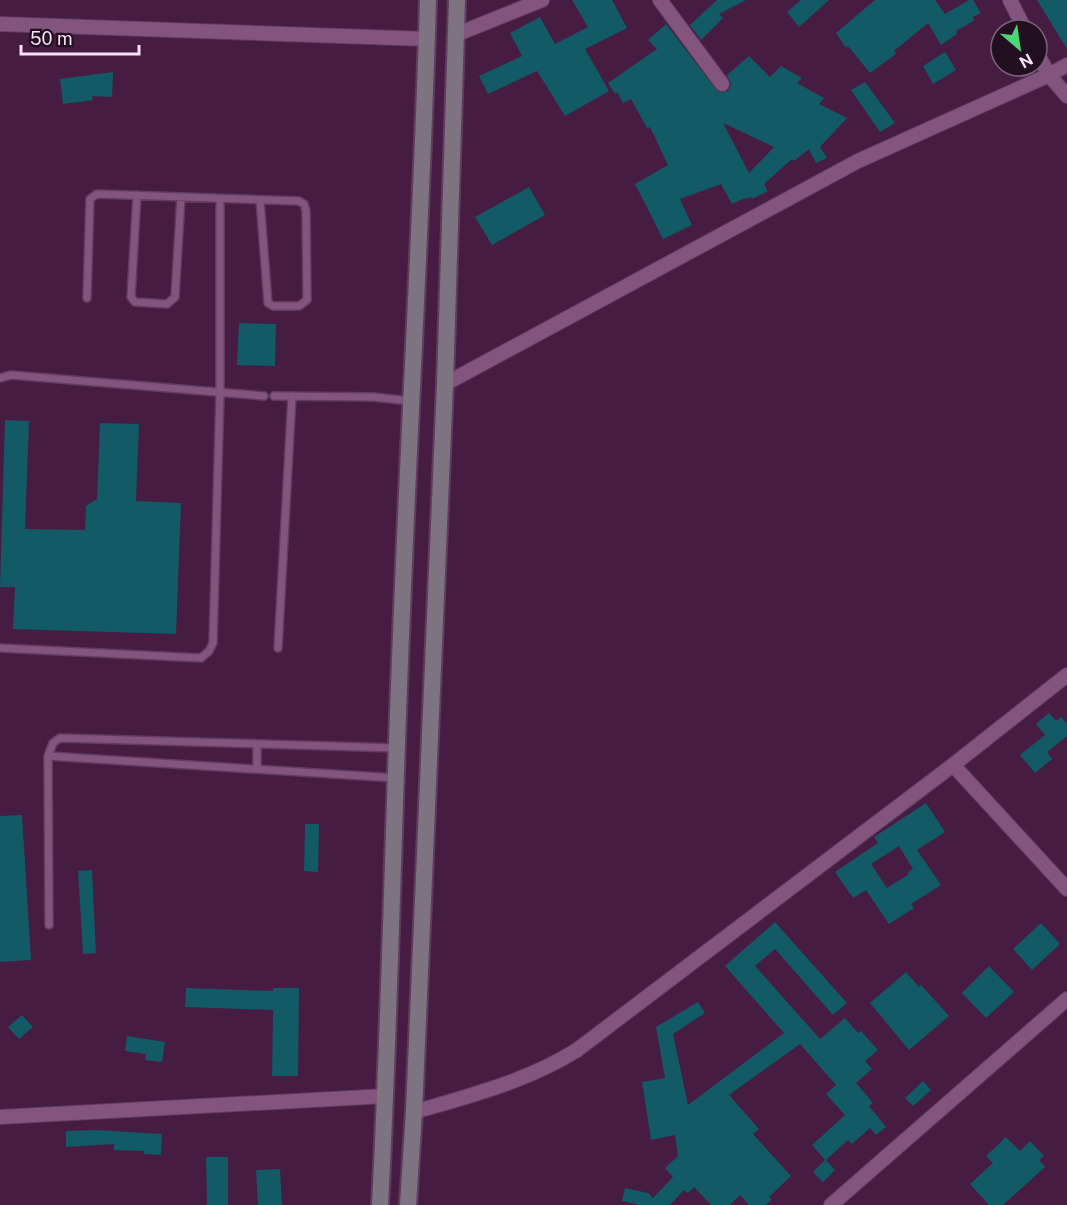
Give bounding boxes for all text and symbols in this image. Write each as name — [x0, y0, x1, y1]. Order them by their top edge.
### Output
scale bar — [21, 18, 140, 56]
north arrow — [989, 18, 1049, 78]
text: 50 m — [30, 28, 73, 49]
text: N — [1016, 49, 1036, 72]

